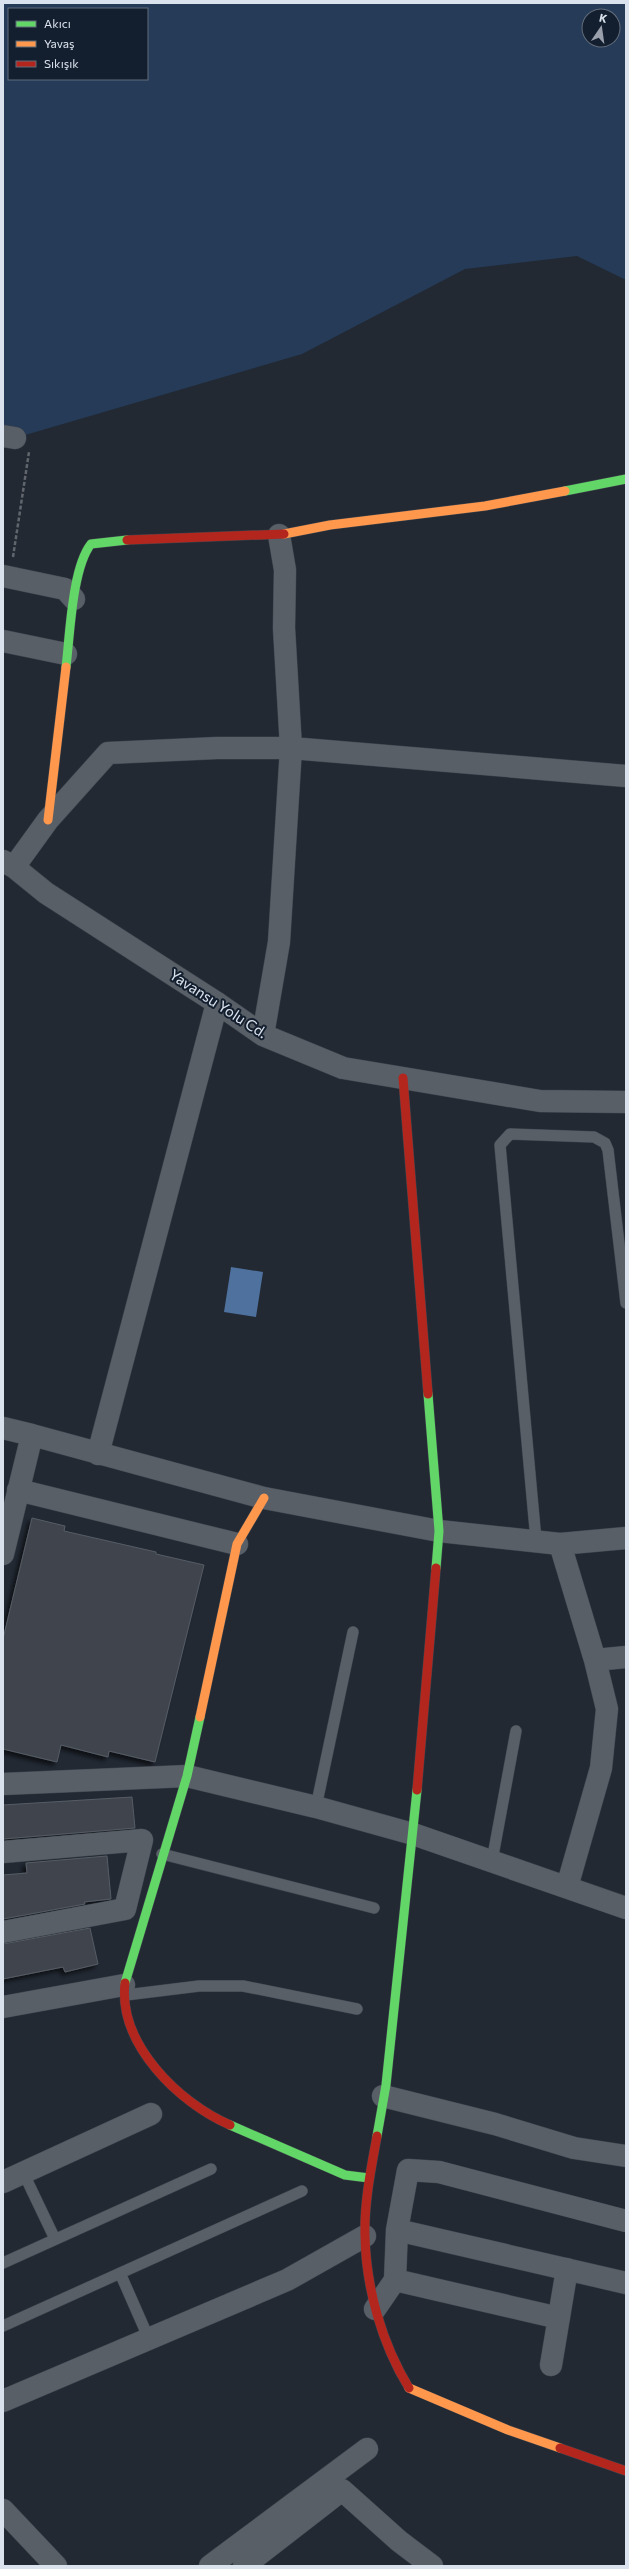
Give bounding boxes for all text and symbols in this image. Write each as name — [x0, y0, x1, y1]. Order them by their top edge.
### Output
legend — [8, 8, 148, 80]
north arrow — [581, 8, 621, 48]
text: K — [598, 11, 609, 25]
text: Akıcı — [44, 16, 71, 30]
text: Yavaş — [44, 36, 75, 50]
text: Sıkışık — [44, 56, 79, 70]
street label: Yavansu Yolu Cd. — [166, 965, 271, 1041]

